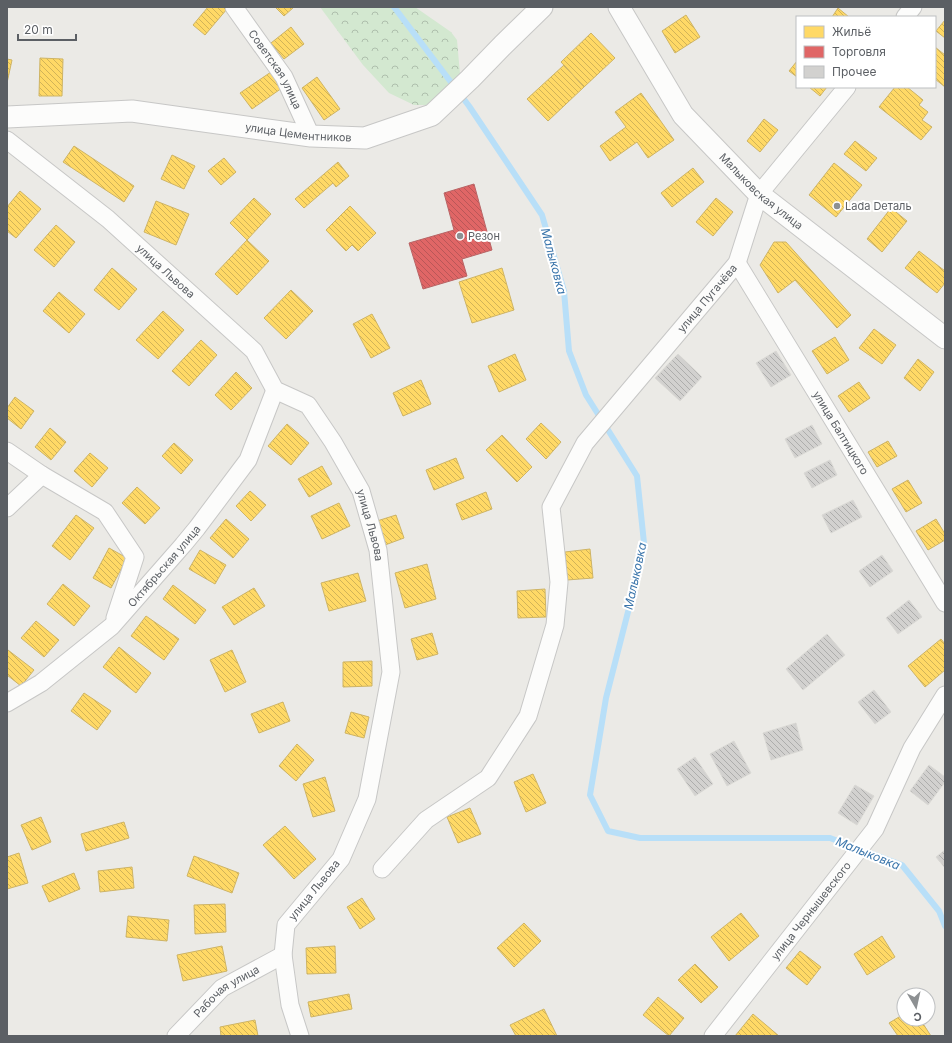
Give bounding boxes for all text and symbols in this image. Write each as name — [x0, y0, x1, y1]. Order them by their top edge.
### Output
scale bar — [18, 16, 76, 42]
legend — [796, 16, 936, 88]
text: 20 m — [24, 22, 53, 37]
text: Жильё — [832, 24, 871, 39]
street label: Советская улица — [245, 27, 305, 111]
text: Торговля — [832, 44, 886, 59]
text: Прочее — [832, 64, 877, 79]
street label: улица Цементников — [244, 120, 352, 144]
street label: Малыковская улица — [716, 150, 806, 233]
place label: Lada Dеталь — [845, 199, 912, 213]
marker: Lada Dеталь — [832, 201, 842, 211]
water label: Малыковка — [538, 226, 570, 296]
place label: Резон — [468, 229, 500, 243]
marker: Резон — [455, 231, 465, 241]
street label: улица Львова — [134, 241, 198, 301]
street label: улица Пугачёва — [674, 261, 740, 335]
street label: улица Балтицкого — [810, 388, 872, 478]
street label: улица Львова — [354, 487, 386, 562]
street label: Октябрьская улица — [125, 522, 204, 610]
water label: Малыковка — [621, 541, 649, 611]
water label: Малыковка — [834, 833, 902, 873]
street label: улица Львова — [285, 857, 343, 923]
street label: улица Чернышевского — [768, 858, 854, 963]
street label: Рабочая улица — [190, 962, 262, 1020]
north arrow — [896, 987, 936, 1027]
text: С — [912, 1009, 923, 1024]

